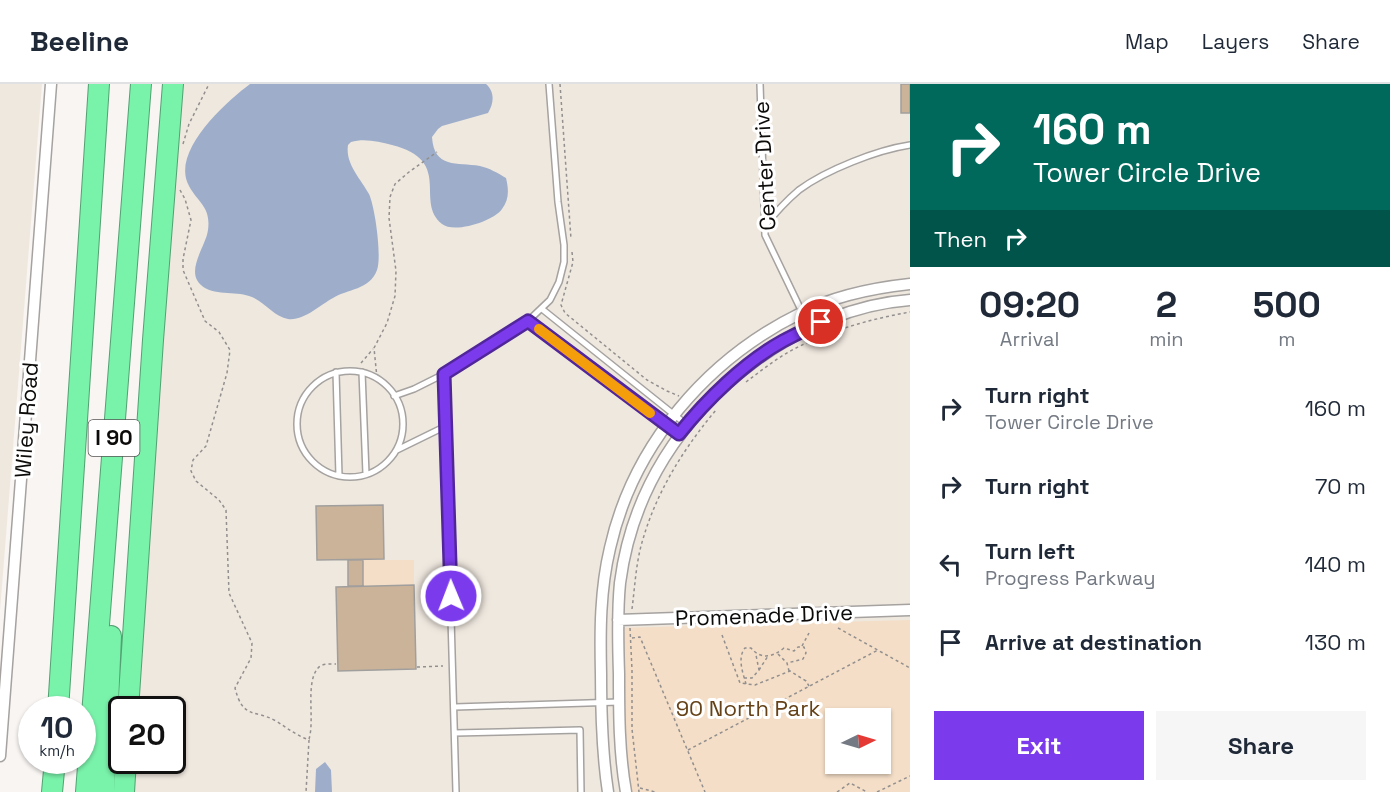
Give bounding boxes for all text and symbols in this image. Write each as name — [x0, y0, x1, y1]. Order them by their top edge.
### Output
text: Beeline — [30, 23, 129, 59]
text: Map — [1125, 28, 1169, 55]
text: Layers — [1202, 28, 1269, 55]
text: Share — [1302, 28, 1360, 55]
street label: Center Drive — [747, 100, 781, 232]
text: 160 m — [1033, 103, 1152, 156]
icon: right — [934, 108, 1012, 186]
text: Tower Circle Drive — [1033, 155, 1261, 190]
icon: right — [999, 222, 1032, 255]
text: Then — [934, 225, 987, 253]
text: 09:20 — [979, 282, 1080, 328]
text: 2 — [1156, 282, 1177, 328]
text: 500 — [1253, 282, 1321, 328]
pin — [795, 296, 846, 347]
icon: arrive — [804, 305, 837, 338]
text: Arrival — [1000, 326, 1059, 352]
text: min — [1149, 326, 1184, 352]
text: m — [1278, 326, 1295, 352]
street label: Wiley Road — [8, 361, 44, 479]
text: Turn right — [985, 381, 1090, 409]
icon: right — [934, 392, 967, 425]
text: 160 m — [1305, 394, 1366, 422]
text: Tower Circle Drive — [985, 409, 1154, 435]
road number: I 90 — [88, 420, 140, 456]
icon: right — [934, 470, 967, 503]
text: Turn right — [985, 472, 1090, 500]
text: 70 m — [1315, 472, 1366, 500]
text: Turn left — [985, 537, 1075, 565]
icon: left — [934, 548, 967, 581]
text: 140 m — [1304, 550, 1366, 578]
position arrow — [419, 564, 483, 628]
text: Progress Parkway — [985, 565, 1156, 591]
street label: Promenade Drive — [675, 598, 853, 632]
icon: arrive — [934, 626, 967, 659]
text: Arrive at destination — [985, 628, 1202, 656]
text: 130 m — [1305, 628, 1366, 656]
park label: 90 North Park — [676, 694, 821, 722]
speed limit sign: 20 — [108, 696, 186, 774]
text: 10 — [41, 708, 74, 747]
north arrow — [825, 708, 891, 774]
map controls — [825, 708, 891, 774]
button: Exit — [934, 711, 1144, 780]
button: Share — [1156, 711, 1366, 780]
text: km/h — [39, 741, 75, 760]

